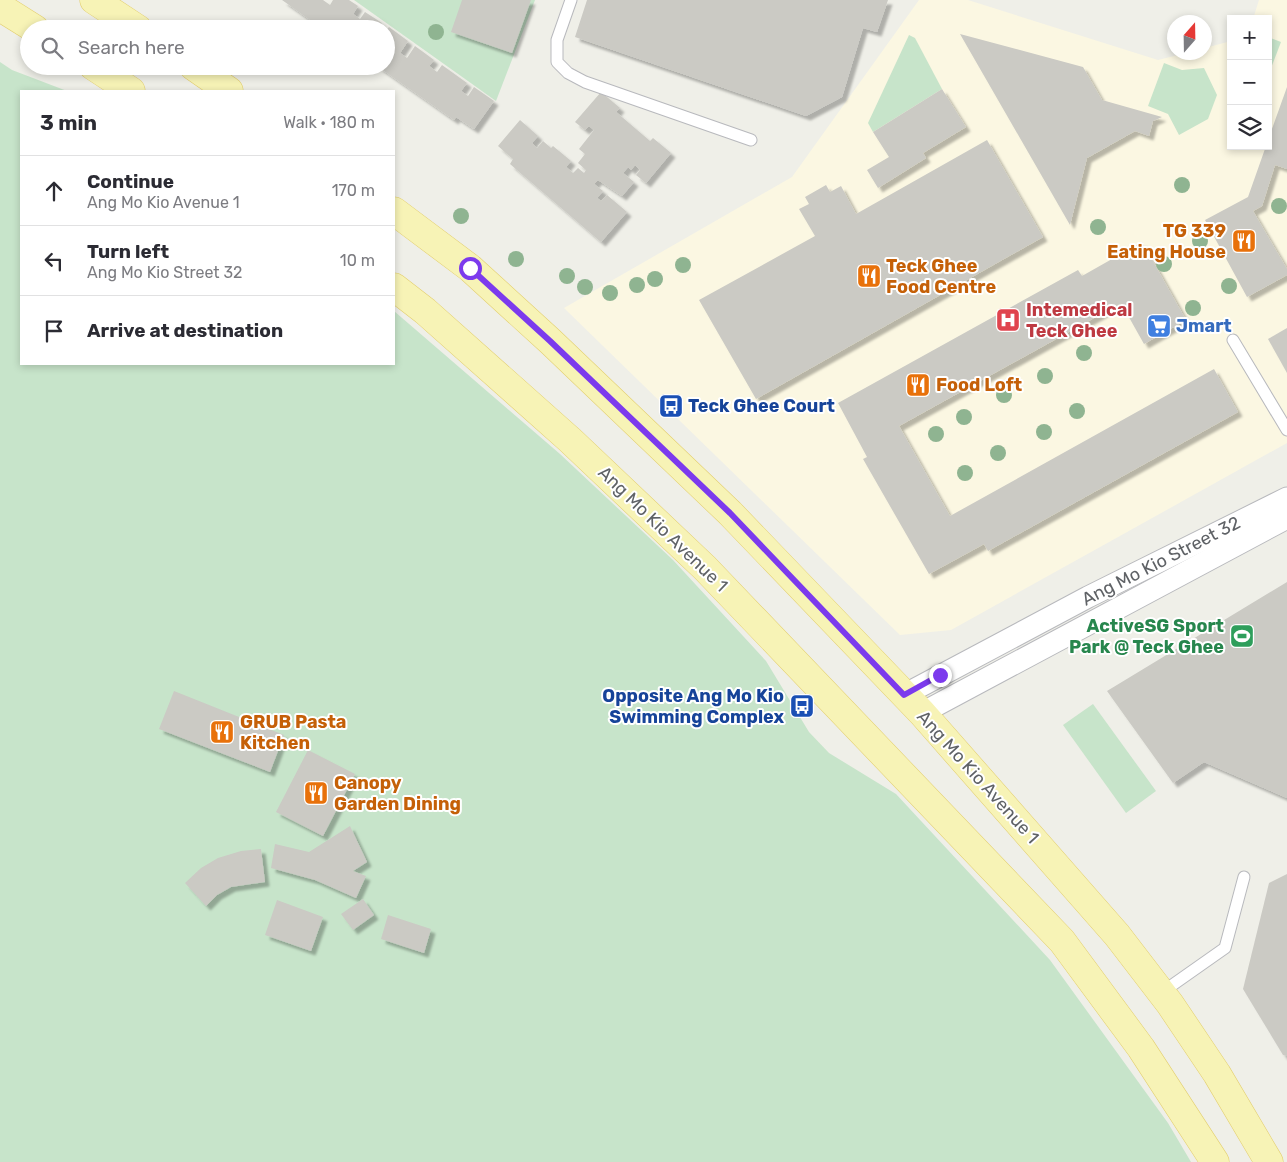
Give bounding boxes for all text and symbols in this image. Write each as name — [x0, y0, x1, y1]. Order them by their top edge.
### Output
north arrow — [1167, 15, 1212, 60]
map controls — [1227, 15, 1272, 150]
button: + — [1227, 15, 1272, 60]
search box — [20, 20, 395, 75]
icon: search — [38, 34, 66, 62]
text: Search here — [78, 36, 185, 59]
button: − — [1227, 60, 1272, 105]
button: layers — [1227, 105, 1272, 150]
text: 3 min — [40, 110, 97, 135]
text: Walk · 180 m — [283, 113, 375, 132]
text: Continue — [87, 170, 174, 193]
icon: ahead — [40, 177, 68, 205]
text: 170 m — [332, 181, 375, 200]
text: Ang Mo Kio Avenue 1 — [87, 193, 240, 212]
place label: TG 339 Eating House — [1107, 220, 1226, 263]
restaurant icon: TG 339 Eating House — [1231, 228, 1257, 254]
text: Turn left — [87, 240, 169, 263]
icon: left — [40, 247, 68, 275]
text: 10 m — [340, 251, 375, 270]
place label: Teck Ghee Food Centre — [886, 255, 996, 298]
route start — [459, 257, 482, 280]
text: Ang Mo Kio Street 32 — [87, 263, 242, 282]
restaurant icon: Teck Ghee Food Centre — [856, 263, 882, 289]
place label: Intemedical Teck Ghee — [1026, 299, 1132, 342]
hospital icon: Intemedical Teck Ghee — [995, 307, 1021, 333]
supermarket icon: Jmart — [1146, 313, 1172, 339]
place label: Jmart — [1176, 315, 1232, 337]
icon: arrive — [40, 317, 68, 345]
text: Arrive at destination — [87, 319, 283, 342]
restaurant icon: Food Loft — [905, 372, 931, 398]
place label: Food Loft — [936, 374, 1022, 396]
bus stop icon: Teck Ghee Court — [658, 393, 684, 419]
place label: Teck Ghee Court — [688, 395, 835, 417]
street label: Ang Mo Kio Avenue 1 — [594, 461, 732, 597]
street label: Ang Mo Kio Street 32 — [1078, 511, 1244, 611]
place label: ActiveSG Sport Park @ Teck Ghee — [1069, 615, 1224, 658]
sports icon: ActiveSG Sport Park @ Teck Ghee — [1229, 623, 1255, 649]
route end — [929, 664, 952, 687]
place label: Opposite Ang Mo Kio Swimming Complex — [602, 685, 784, 728]
bus stop icon: Opposite Ang Mo Kio Swimming Complex — [789, 693, 815, 719]
street label: Ang Mo Kio Avenue 1 — [912, 706, 1044, 848]
place label: GRUB Pasta Kitchen — [240, 711, 346, 754]
restaurant icon: GRUB Pasta Kitchen — [209, 719, 235, 745]
place label: Canopy Garden Dining — [334, 772, 461, 815]
restaurant icon: Canopy Garden Dining — [303, 780, 329, 806]

